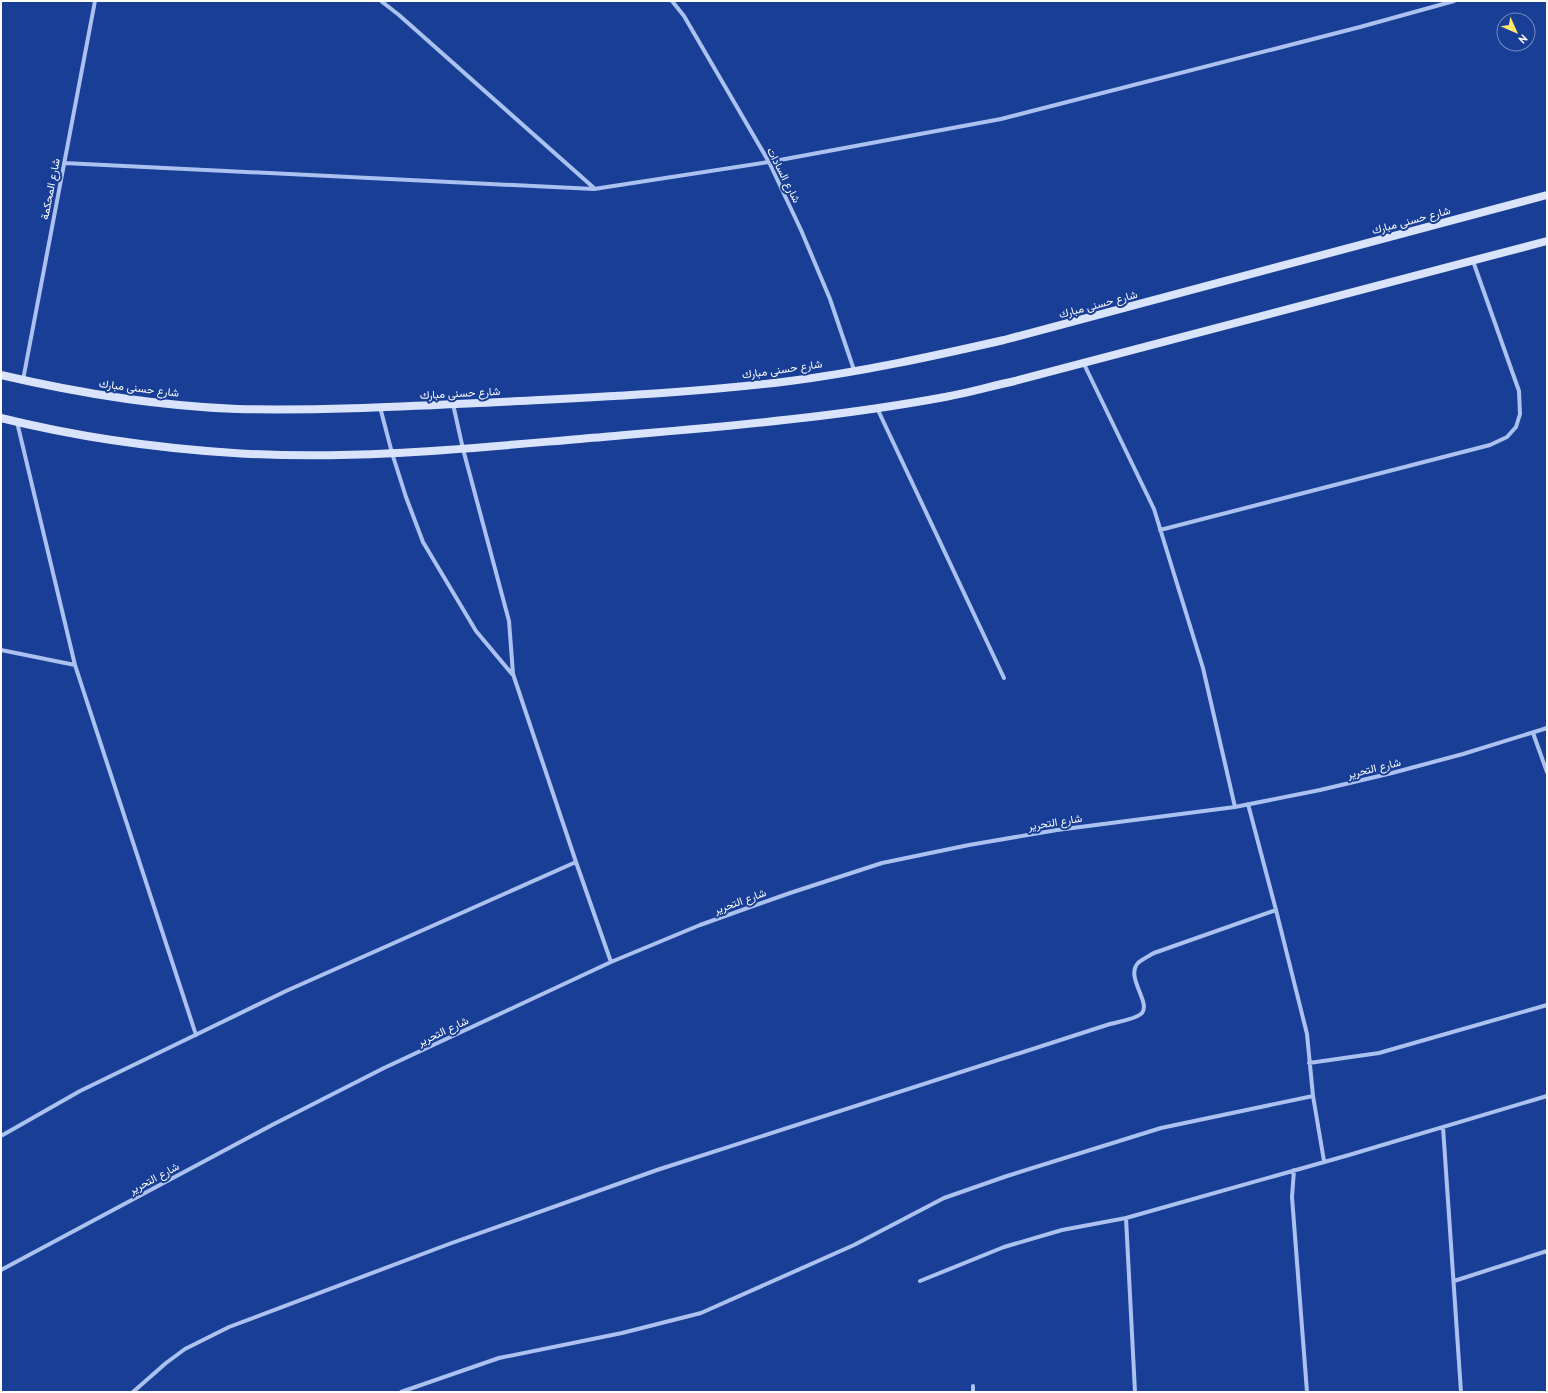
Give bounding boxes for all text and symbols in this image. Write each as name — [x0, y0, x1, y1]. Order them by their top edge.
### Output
north arrow — [1496, 12, 1536, 52]
text: N — [1516, 32, 1531, 47]
street label: شارع السادات — [763, 145, 804, 206]
street label: شارع المحكمة — [37, 157, 64, 221]
street label: شارع حسنى مبارك — [1370, 203, 1452, 238]
street label: شارع حسنى مبارك — [1057, 287, 1139, 322]
street label: شارع حسنى مبارك — [741, 356, 823, 383]
street label: شارع حسنى مبارك — [98, 376, 180, 401]
street label: شارع حسنى مبارك — [419, 384, 501, 403]
street label: شارع التحرير — [1345, 755, 1403, 783]
street label: شارع التحرير — [1026, 811, 1083, 834]
street label: شارع التحرير — [711, 885, 769, 918]
street label: شارع التحرير — [414, 1013, 471, 1050]
street label: شارع التحرير — [126, 1159, 182, 1198]

